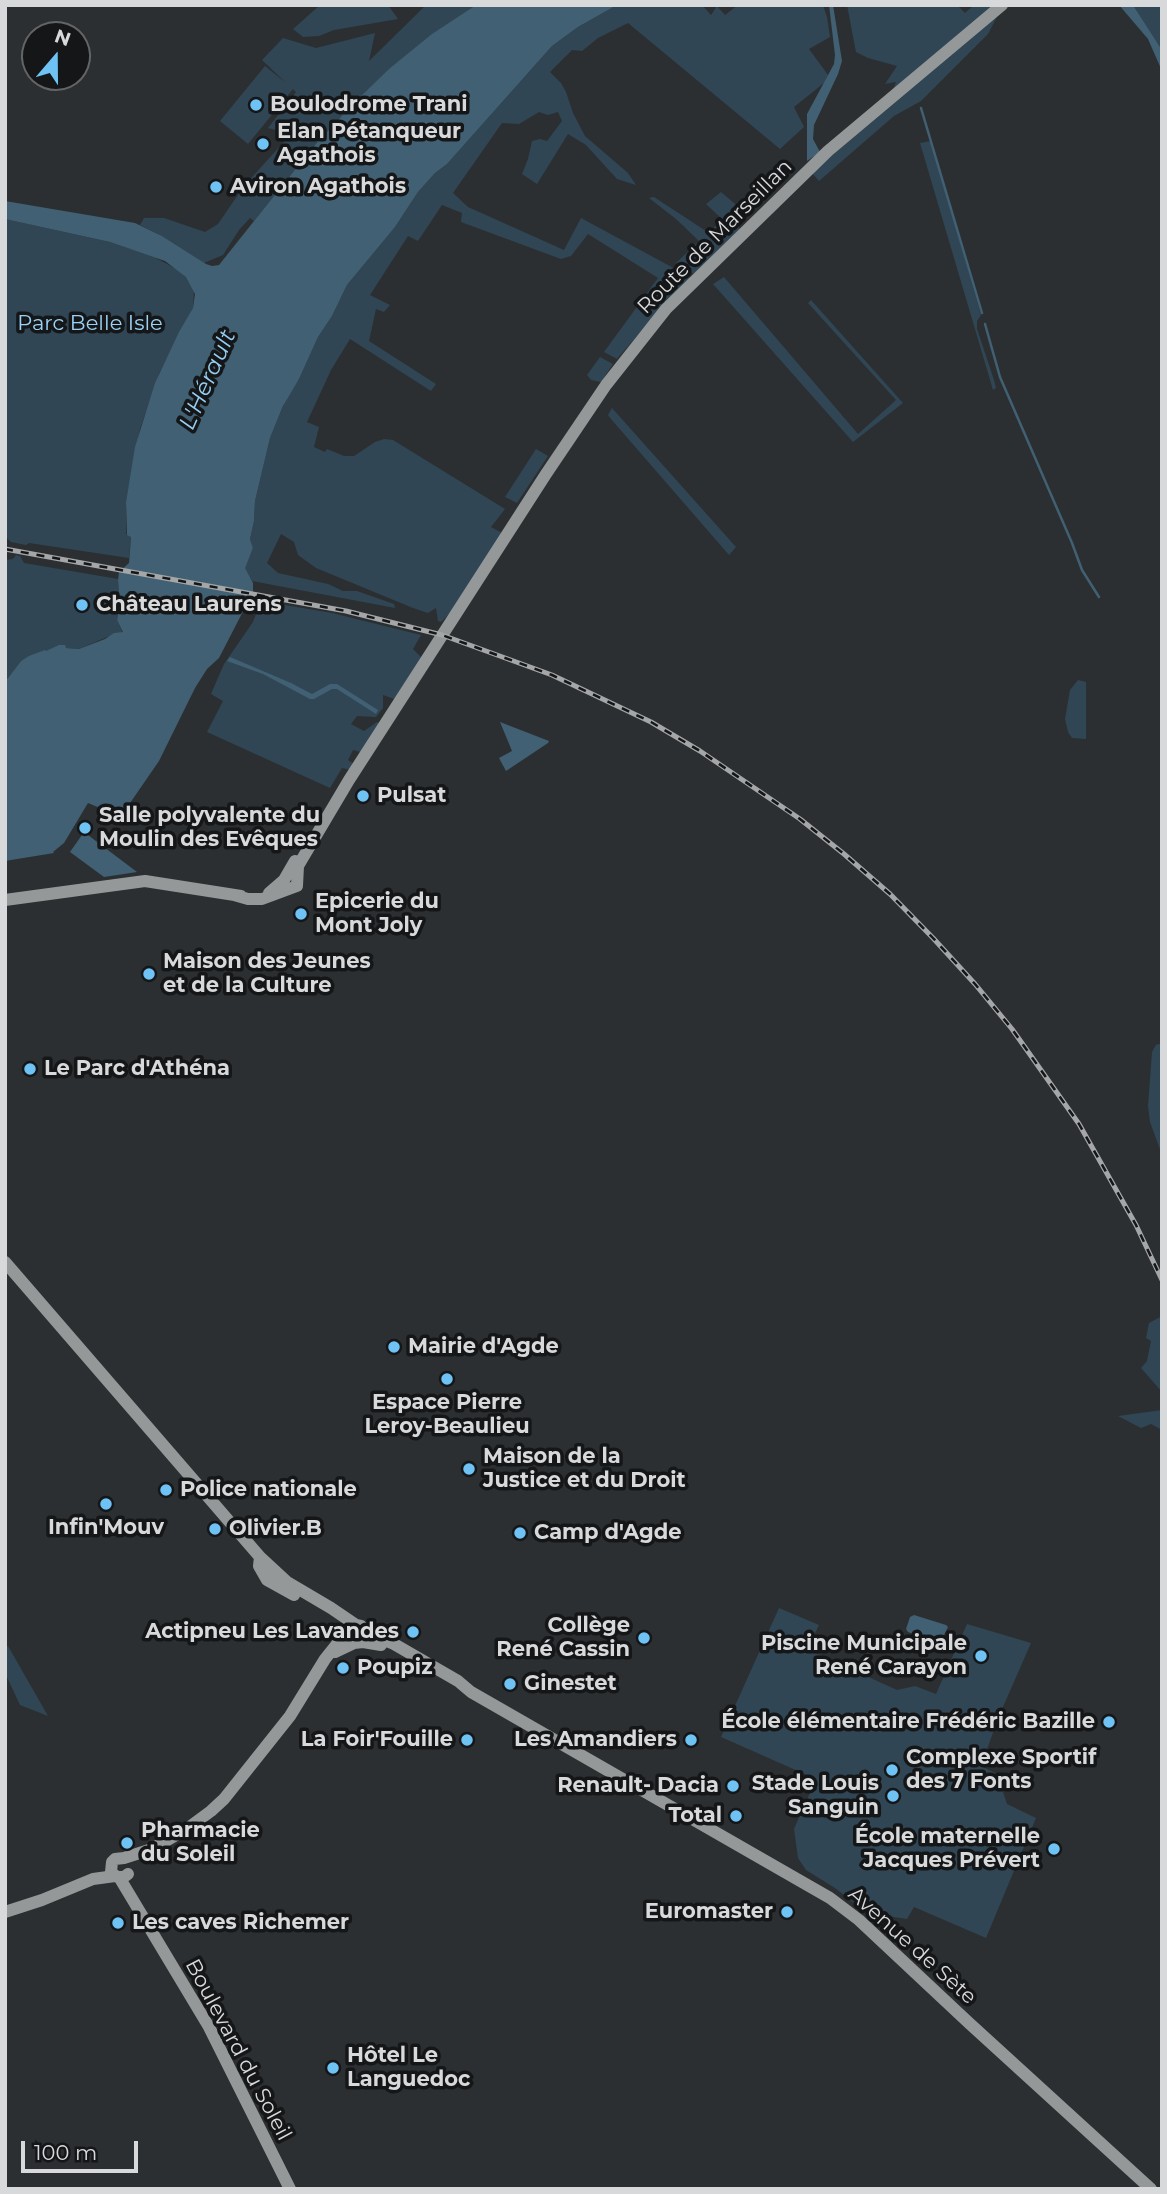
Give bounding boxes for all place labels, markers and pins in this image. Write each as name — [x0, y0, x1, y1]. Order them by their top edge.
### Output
place label: Boulodrome Trani — [270, 92, 468, 118]
marker: Boulodrome Trani — [248, 97, 264, 113]
place label: Elan Pétanqueur Agathois — [277, 119, 461, 169]
marker: Elan Pétanqueur Agathois — [255, 136, 271, 152]
place label: Aviron Agathois — [230, 174, 406, 200]
marker: Aviron Agathois — [208, 179, 224, 195]
place label: Château Laurens — [96, 592, 282, 618]
marker: Château Laurens — [74, 597, 90, 613]
place label: Pulsat — [377, 783, 446, 809]
marker: Pulsat — [355, 788, 371, 804]
place label: Salle polyvalente du Moulin des Evêques — [99, 803, 320, 853]
marker: Salle polyvalente du Moulin des Evêques — [77, 820, 93, 836]
place label: Epicerie du Mont Joly — [315, 889, 439, 939]
marker: Epicerie du Mont Joly — [293, 906, 309, 922]
place label: Maison des Jeunes et de la Culture — [163, 949, 371, 999]
marker: Maison des Jeunes et de la Culture — [141, 966, 157, 982]
place label: Le Parc d'Athéna — [44, 1056, 230, 1082]
marker: Le Parc d'Athéna — [22, 1061, 38, 1077]
place label: Mairie d'Agde — [408, 1334, 559, 1360]
marker: Mairie d'Agde — [386, 1339, 402, 1355]
marker: Espace Pierre Leroy-Beaulieu — [439, 1371, 455, 1387]
place label: Espace Pierre Leroy-Beaulieu — [364, 1390, 530, 1440]
place label: Maison de la Justice et du Droit — [483, 1444, 686, 1494]
marker: Maison de la Justice et du Droit — [461, 1461, 477, 1477]
place label: Police nationale — [180, 1477, 357, 1503]
marker: Police nationale — [158, 1482, 174, 1498]
marker: Infin'Mouv — [98, 1496, 114, 1512]
place label: Infin'Mouv — [48, 1515, 164, 1541]
place label: Olivier.B — [229, 1516, 322, 1542]
place label: Camp d'Agde — [534, 1520, 681, 1546]
marker: Olivier.B — [207, 1521, 223, 1537]
marker: Camp d'Agde — [512, 1525, 528, 1541]
place label: Collège René Cassin — [496, 1613, 630, 1663]
place label: Actipneu Les Lavandes — [145, 1619, 399, 1645]
marker: Actipneu Les Lavandes — [405, 1624, 421, 1640]
marker: Collège René Cassin — [636, 1630, 652, 1646]
place label: Piscine Municipale René Carayon — [761, 1631, 967, 1681]
marker: Piscine Municipale René Carayon — [973, 1648, 989, 1664]
place label: Poupiz — [357, 1655, 433, 1681]
marker: Poupiz — [335, 1660, 351, 1676]
place label: Ginestet — [524, 1671, 617, 1697]
marker: Ginestet — [502, 1676, 518, 1692]
place label: École élémentaire Frédéric Bazille — [721, 1709, 1095, 1735]
marker: École élémentaire Frédéric Bazille — [1101, 1714, 1117, 1730]
place label: La Foir'Fouille — [301, 1727, 453, 1753]
place label: Les Amandiers — [514, 1727, 677, 1753]
marker: La Foir'Fouille — [459, 1732, 475, 1748]
marker: Les Amandiers — [683, 1732, 699, 1748]
place label: Complexe Sportif des 7 Fonts — [906, 1745, 1096, 1795]
marker: Complexe Sportif des 7 Fonts — [884, 1762, 900, 1778]
place label: Stade Louis Sanguin — [752, 1771, 879, 1821]
place label: Renault- Dacia — [557, 1773, 719, 1799]
marker: Renault- Dacia — [725, 1778, 741, 1794]
marker: Stade Louis Sanguin — [885, 1788, 901, 1804]
place label: Total — [668, 1803, 722, 1829]
marker: Total — [728, 1808, 744, 1824]
place label: Pharmacie du Soleil — [141, 1818, 260, 1868]
place label: École maternelle Jacques Prévert — [855, 1824, 1040, 1874]
marker: Pharmacie du Soleil — [119, 1835, 135, 1851]
marker: École maternelle Jacques Prévert — [1046, 1841, 1062, 1857]
place label: Euromaster — [645, 1899, 773, 1925]
marker: Euromaster — [779, 1904, 795, 1920]
place label: Les caves Richemer — [132, 1910, 349, 1936]
marker: Les caves Richemer — [110, 1915, 126, 1931]
place label: Hôtel Le Languedoc — [347, 2043, 470, 2093]
marker: Hôtel Le Languedoc — [325, 2060, 341, 2076]

